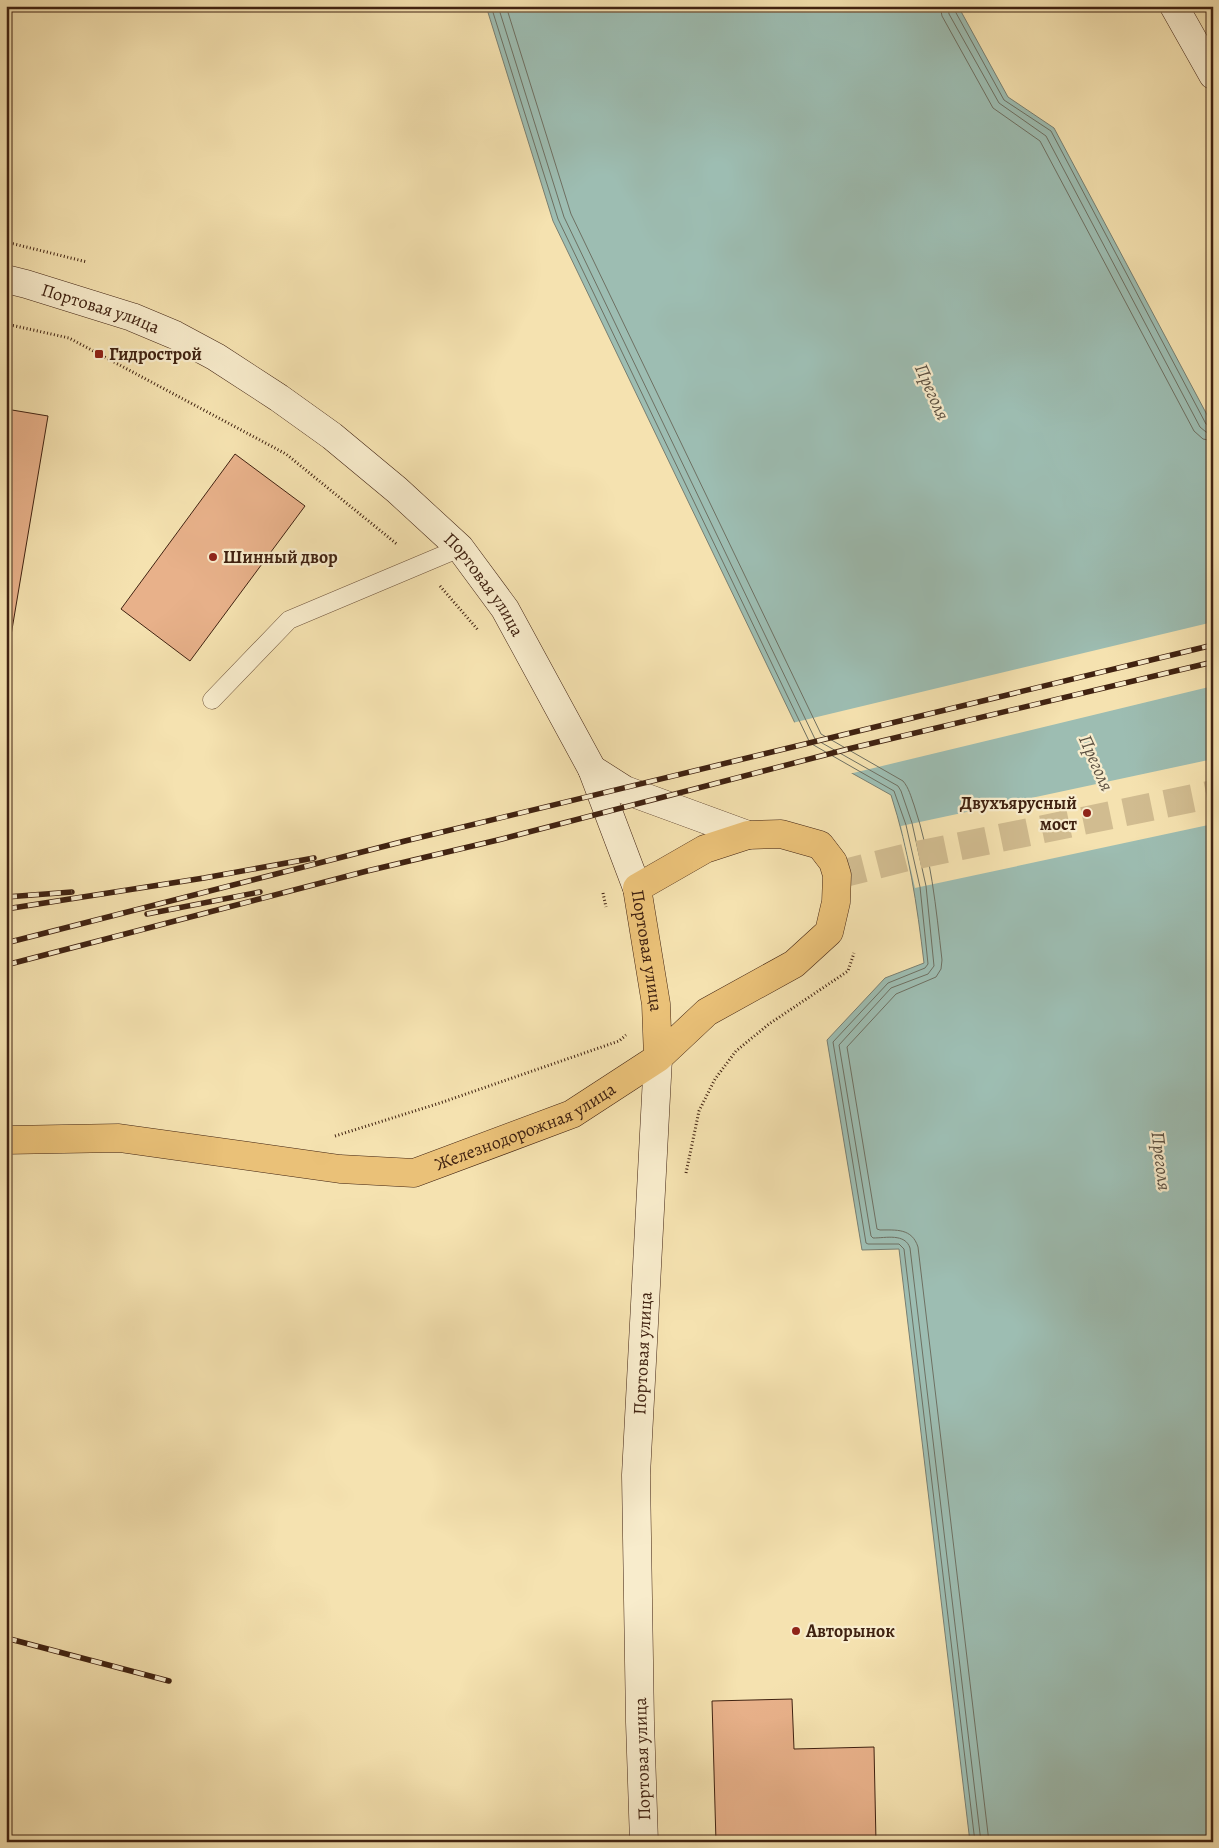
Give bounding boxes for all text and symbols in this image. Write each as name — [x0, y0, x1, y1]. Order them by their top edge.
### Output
street label: Портовая улица — [38, 278, 164, 340]
place label: Гидрострой — [109, 342, 202, 366]
marker: Гидрострой — [93, 348, 105, 360]
water label: Преголя — [908, 360, 956, 425]
street label: Портовая улица — [439, 527, 530, 641]
place label: Шинный двор — [223, 545, 338, 569]
marker: Шинный двор — [207, 551, 219, 563]
water label: Преголя — [1072, 731, 1120, 796]
place label: Двухъярусный мост — [960, 791, 1077, 836]
marker: Двухъярусный мост — [1081, 807, 1093, 819]
street label: Портовая улица — [625, 888, 668, 1013]
street label: Железнодорожная улица — [431, 1076, 621, 1176]
water label: Преголя — [1144, 1130, 1178, 1192]
street label: Портовая улица — [627, 1290, 658, 1415]
place label: Авторынок — [805, 1619, 895, 1643]
marker: Авторынок — [790, 1625, 802, 1637]
street label: Портовая улица — [628, 1696, 656, 1821]

